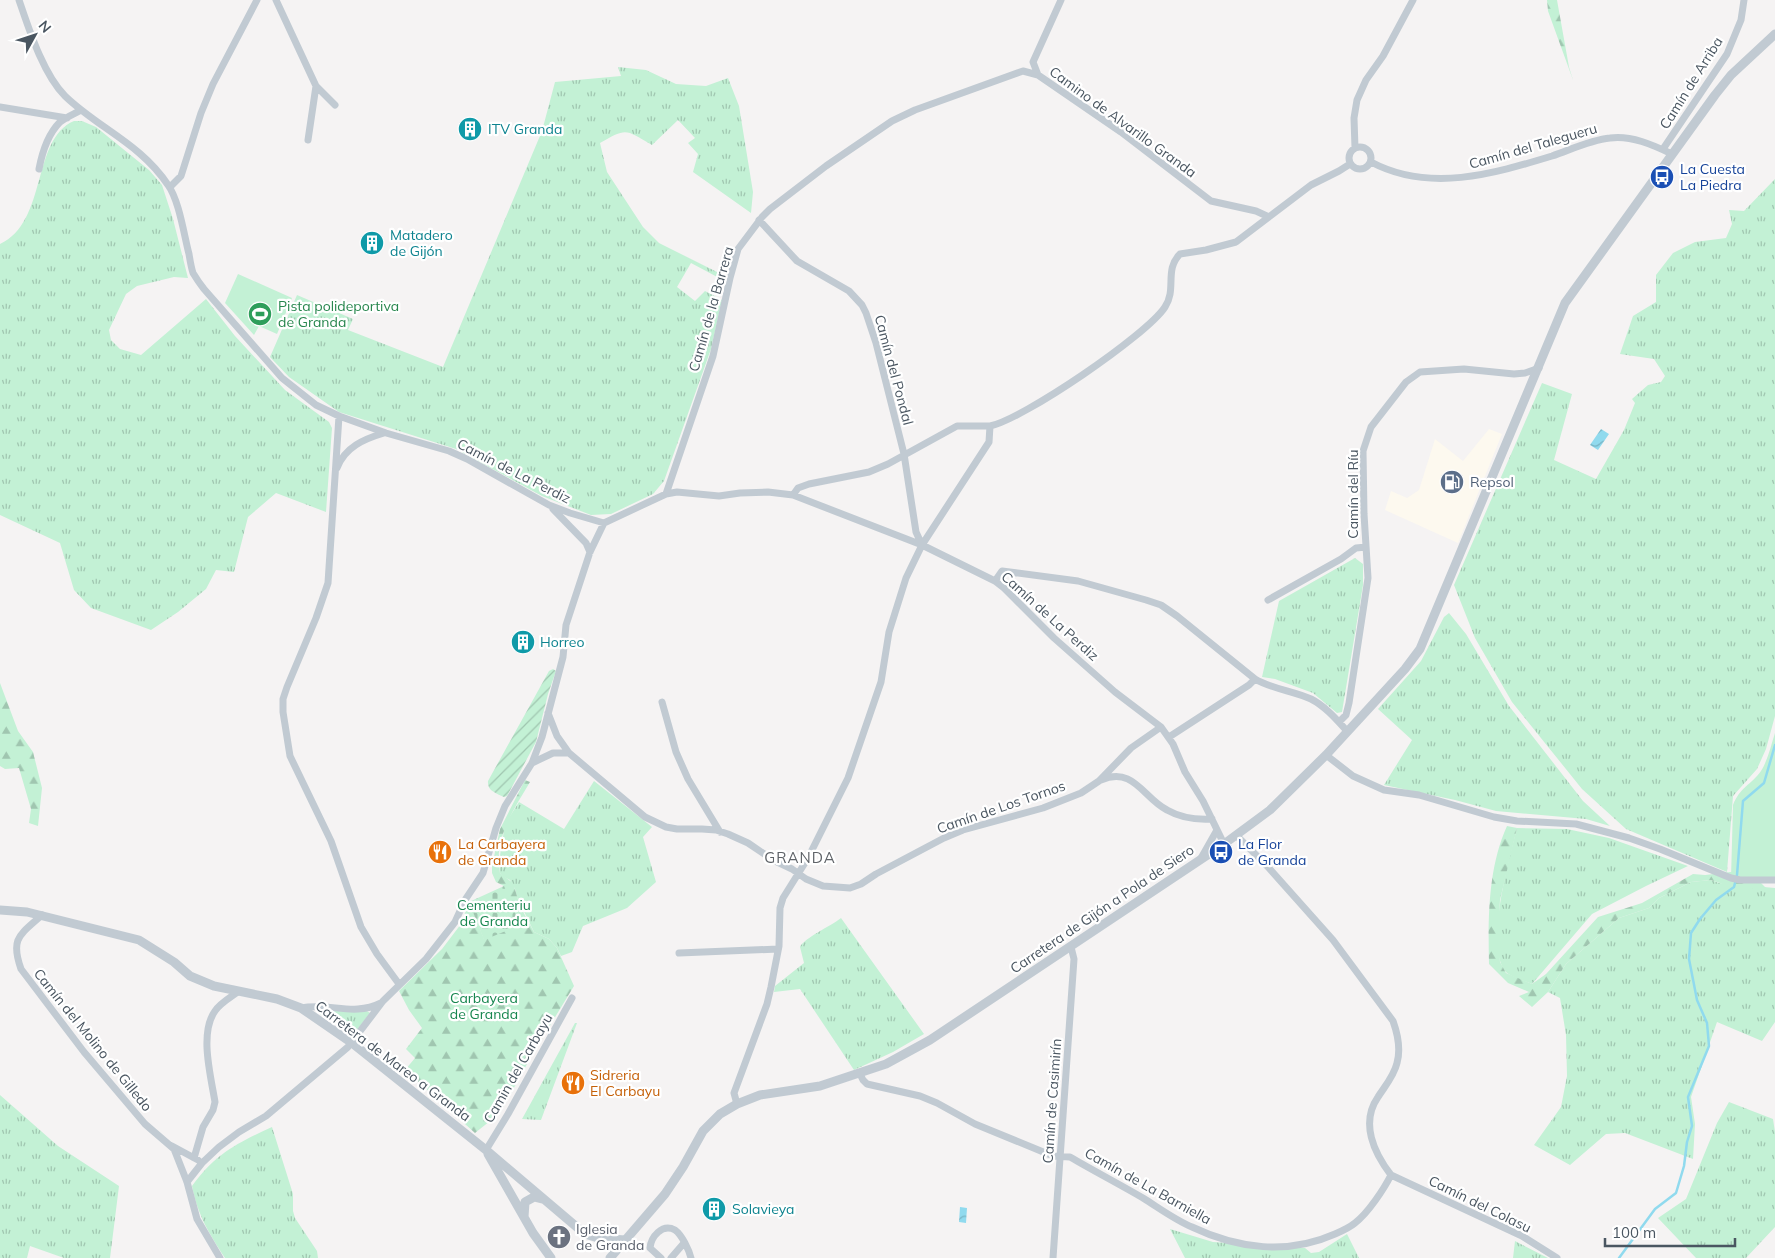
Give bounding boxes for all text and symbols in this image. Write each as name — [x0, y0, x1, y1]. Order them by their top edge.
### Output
north arrow — [10, 10, 60, 60]
text: N — [35, 17, 55, 36]
street label: Camín de Arriba — [1655, 34, 1727, 132]
street label: Camino de Alvarillo Granda — [1046, 63, 1200, 181]
building icon: ITV Granda — [457, 116, 483, 142]
street label: Camín del Talegueru — [1467, 119, 1599, 173]
place label: ITV Granda — [488, 120, 562, 138]
place label: La Cuesta La Piedra — [1680, 160, 1745, 194]
bus stop icon: La Cuesta La Piedra — [1649, 164, 1675, 190]
place label: Matadero de Gijón — [390, 226, 453, 260]
building icon: Matadero de Gijón — [359, 230, 385, 256]
street label: Camín de la Barrera — [685, 244, 737, 374]
place label: Pista polideportiva de Granda — [278, 297, 399, 331]
sports icon: Pista polideportiva de Granda — [247, 301, 273, 327]
street label: Camín del Pondal — [871, 313, 917, 427]
street label: Camín de La Perdiz — [454, 435, 574, 507]
street label: Camín del Ríu — [1344, 449, 1362, 539]
fuel station icon: Repsol — [1439, 469, 1465, 495]
place label: Repsol — [1470, 473, 1514, 491]
street label: Camín de La Perdiz — [998, 567, 1102, 665]
building icon: Horreo — [510, 629, 536, 655]
place label: Horreo — [540, 633, 584, 651]
street label: Camín de Los Tornos — [934, 777, 1068, 837]
place label: La Carbayera de Granda — [458, 835, 546, 869]
place label: La Flor de Granda — [1238, 835, 1306, 869]
restaurant icon: La Carbayera de Granda — [427, 839, 453, 865]
bus stop icon: La Flor de Granda — [1208, 839, 1234, 865]
street label: Carretera de Gijón a Pola de Siero — [1007, 841, 1197, 977]
district label: GRANDA — [764, 848, 836, 867]
park label: Cementeriu de Granda — [457, 896, 531, 930]
street label: Camín del Molino de Gilledo — [30, 965, 156, 1115]
park label: Carbayera de Granda — [450, 989, 518, 1023]
street label: Carretera de Mareo a Granda — [312, 997, 474, 1125]
street label: Camin del Carbayu — [479, 1010, 557, 1126]
street label: Camín de Casimirín — [1039, 1038, 1065, 1164]
place label: Sidreria El Carbayu — [590, 1066, 660, 1100]
restaurant icon: Sidreria El Carbayu — [560, 1070, 586, 1096]
street label: Camín de La Barniella — [1082, 1144, 1214, 1228]
street label: Camín del Colasu — [1426, 1171, 1534, 1237]
building icon: Solavieya — [701, 1196, 727, 1222]
place label: Solavieya — [732, 1200, 794, 1218]
scale bar — [1605, 1216, 1735, 1248]
place label: Iglesia de Granda — [576, 1220, 644, 1254]
text: 100 m — [1612, 1223, 1656, 1242]
church icon: Iglesia de Granda — [546, 1224, 572, 1250]

